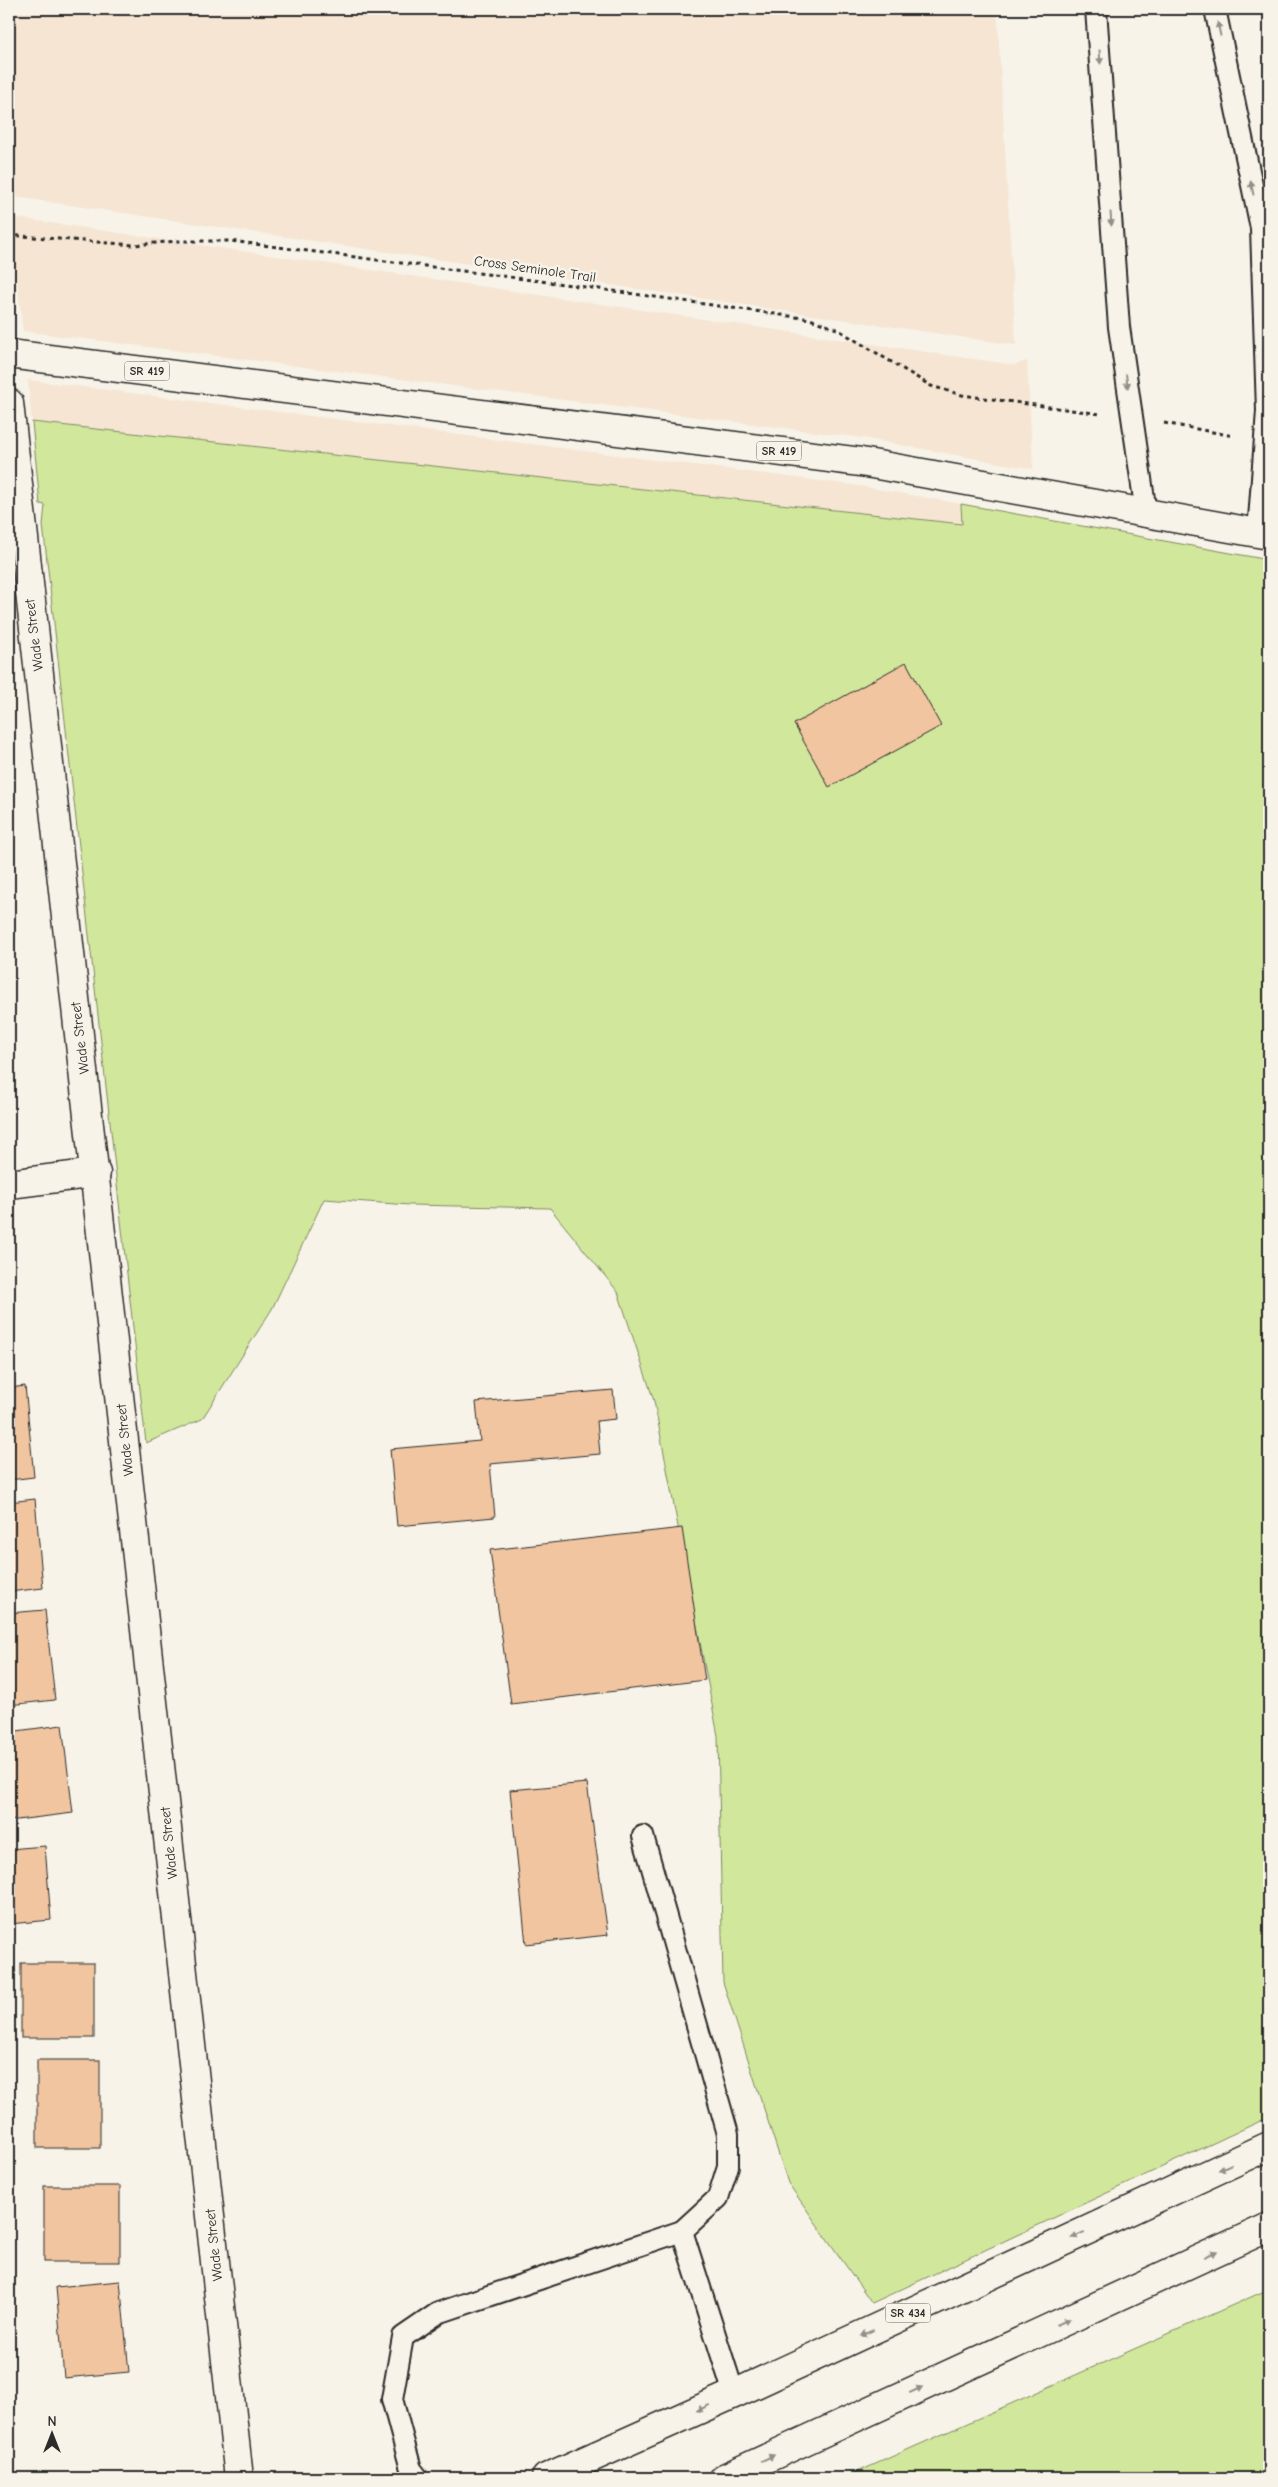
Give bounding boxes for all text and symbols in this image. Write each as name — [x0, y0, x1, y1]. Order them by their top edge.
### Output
one-way arrow — [1215, 21, 1223, 36]
one-way arrow — [1096, 50, 1104, 66]
one-way arrow — [1248, 180, 1256, 196]
one-way arrow — [1108, 212, 1116, 228]
street label: Cross Seminole Trail — [473, 252, 597, 286]
road number: SR 419 — [124, 362, 170, 381]
one-way arrow — [1123, 373, 1131, 389]
road number: SR 419 — [756, 442, 802, 461]
street label: Wade Street — [21, 597, 47, 672]
street label: Wade Street — [67, 1000, 93, 1075]
street label: Wade Street — [113, 1402, 137, 1477]
street label: Wade Street — [157, 1805, 181, 1880]
one-way arrow — [1218, 2163, 1232, 2171]
street label: Wade Street — [202, 2207, 226, 2282]
one-way arrow — [1071, 2231, 1085, 2239]
one-way arrow — [1204, 2250, 1218, 2258]
road number: SR 434 — [886, 2304, 930, 2322]
one-way arrow — [1056, 2318, 1070, 2326]
one-way arrow — [860, 2329, 874, 2337]
one-way arrow — [909, 2386, 923, 2394]
one-way arrow — [696, 2404, 710, 2412]
north arrow — [28, 2410, 78, 2460]
text: N — [47, 2413, 57, 2430]
one-way arrow — [761, 2454, 775, 2462]

